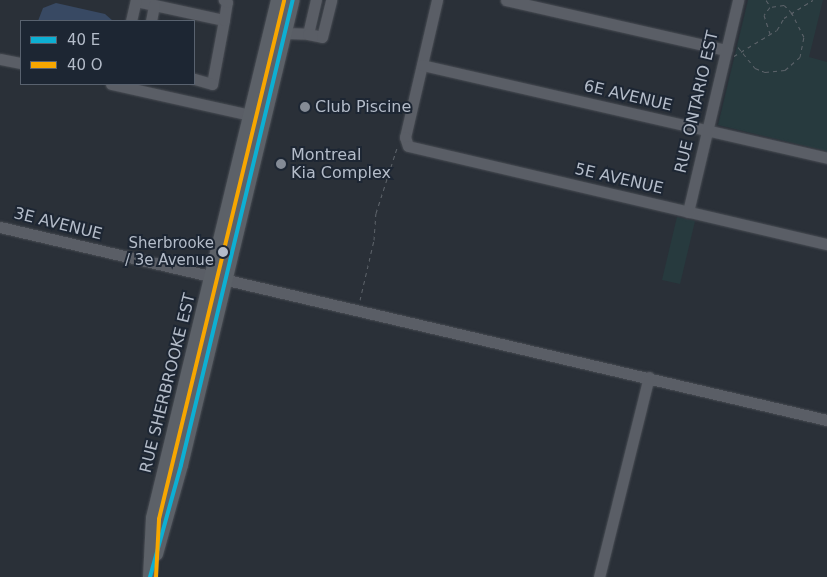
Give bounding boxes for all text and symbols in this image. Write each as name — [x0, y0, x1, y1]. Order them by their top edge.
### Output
legend — [20, 20, 195, 85]
street label: RUE ONTARIO EST — [671, 29, 723, 175]
text: 40 E — [67, 31, 100, 49]
text: 40 O — [67, 56, 103, 74]
street label: 6E AVENUE — [582, 77, 674, 115]
place label: Club Piscine — [315, 97, 411, 117]
marker: Club Piscine — [299, 101, 311, 113]
place label: Montreal Kia Complex — [291, 145, 391, 183]
marker: Montreal Kia Complex — [275, 158, 287, 170]
street label: 5E AVENUE — [573, 160, 665, 198]
street label: 3E AVENUE — [12, 204, 104, 244]
place label: Sherbrooke / 3e Avenue — [125, 234, 214, 269]
marker: Sherbrooke / 3e Avenue — [218, 247, 228, 257]
street label: RUE SHERBROOKE EST — [136, 291, 200, 475]

